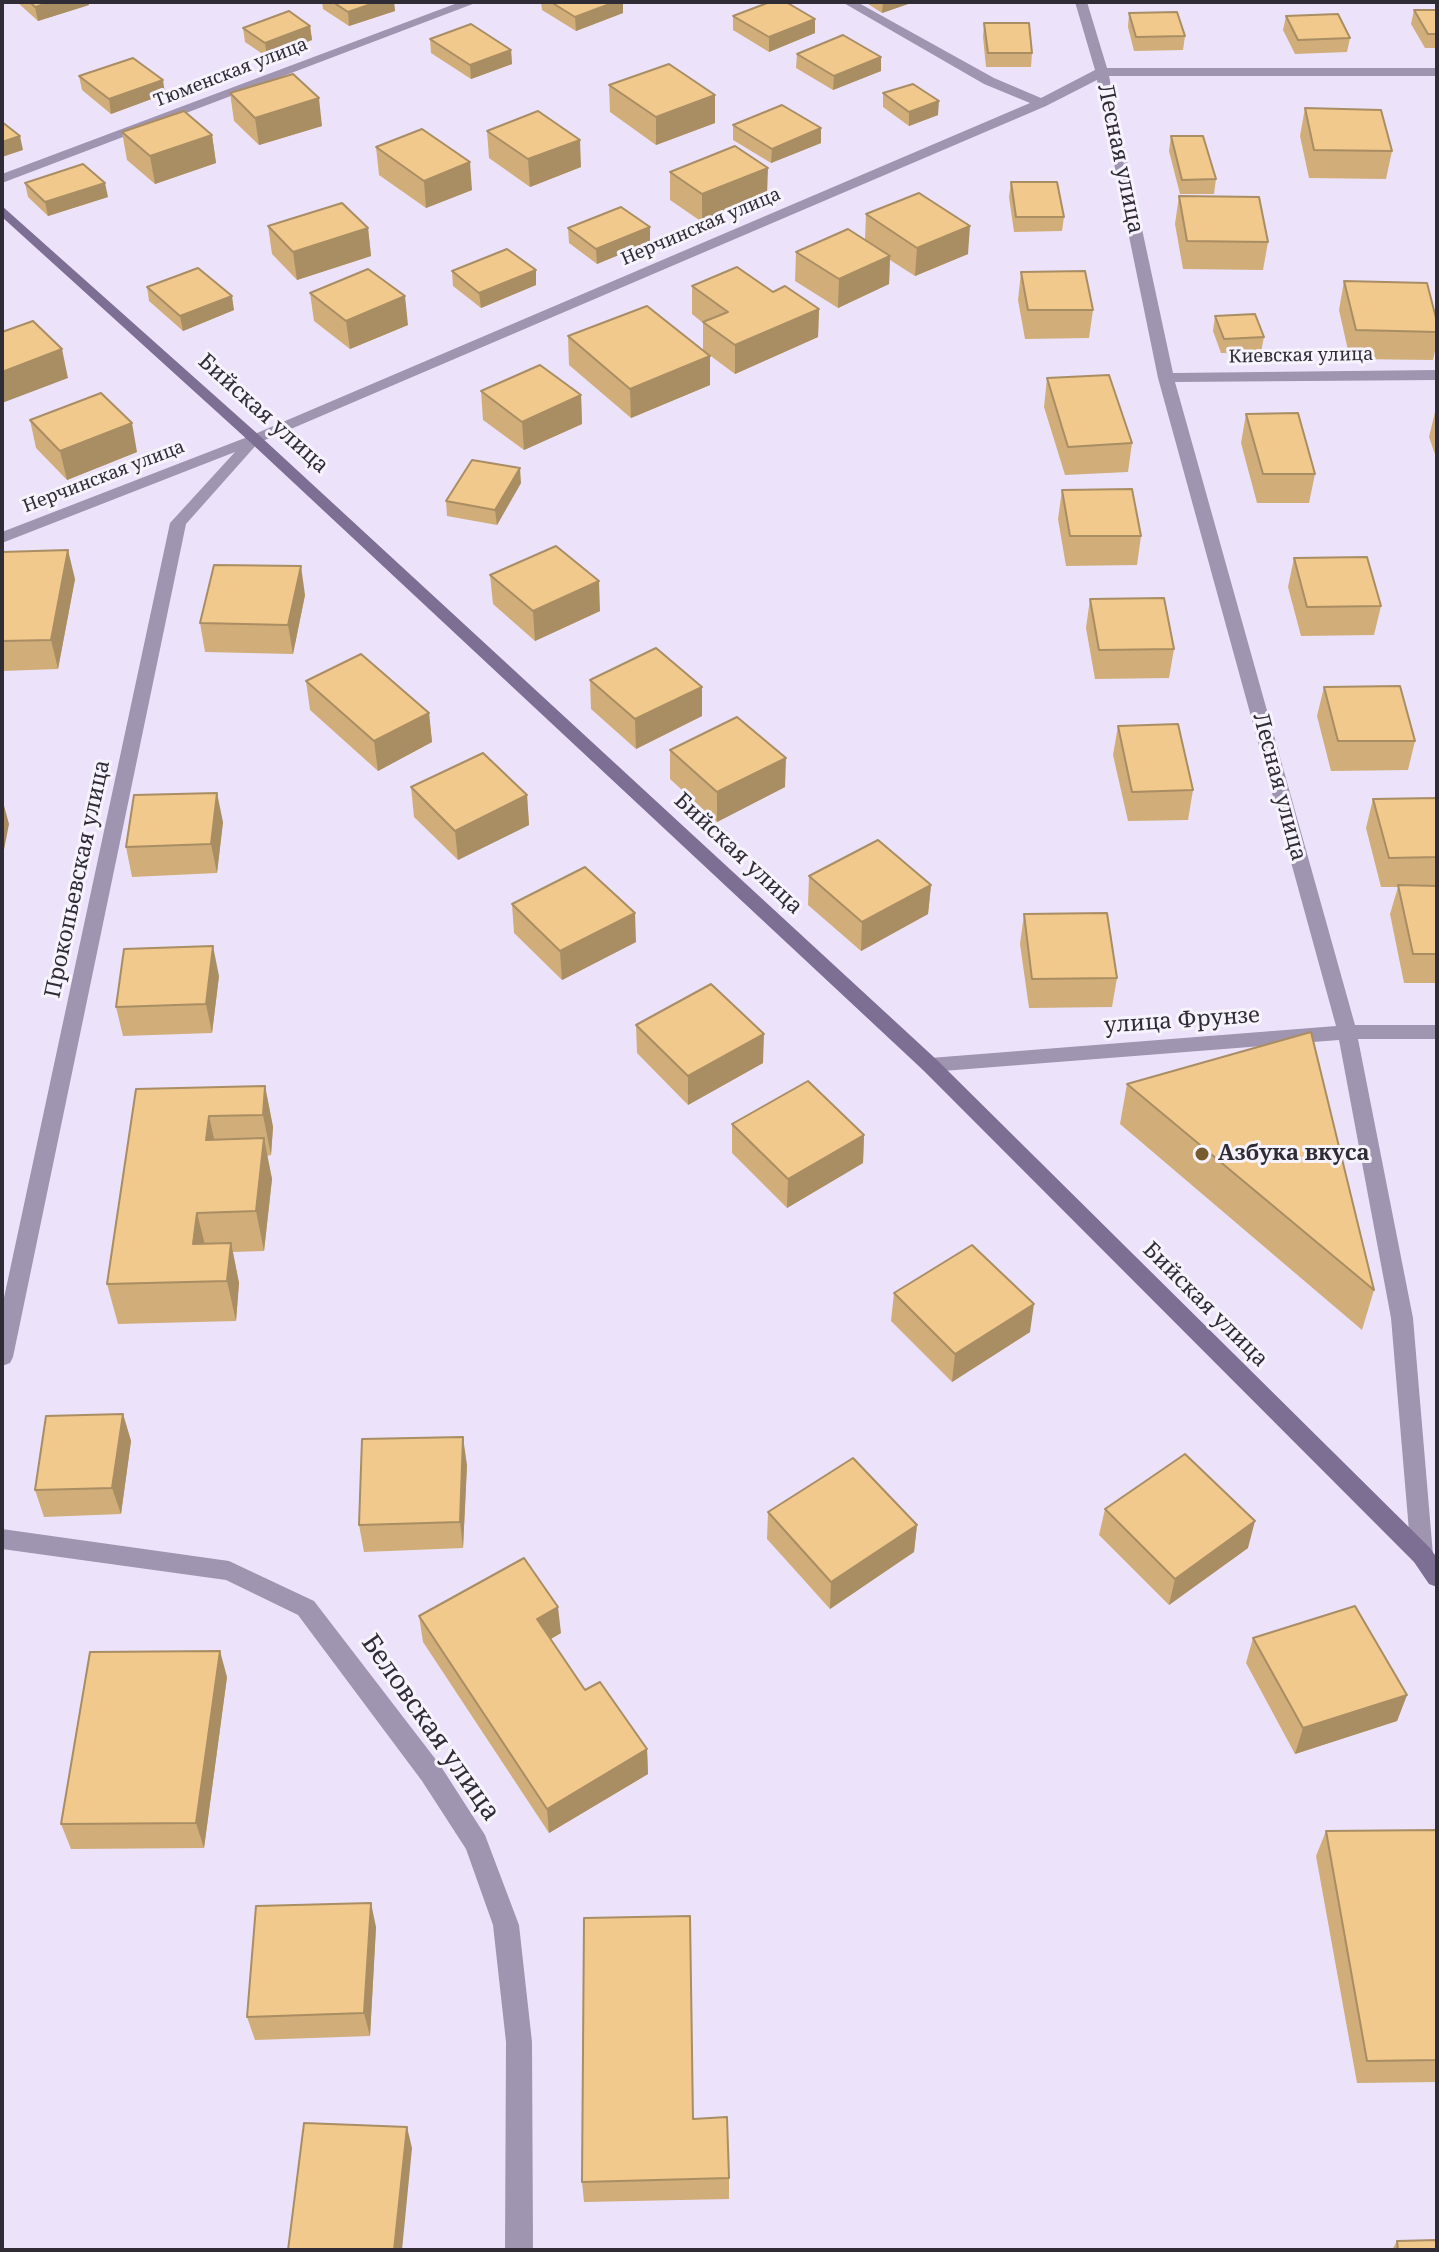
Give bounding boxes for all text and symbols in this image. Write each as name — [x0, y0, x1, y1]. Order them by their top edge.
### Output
street label: Тюменская улица — [151, 34, 311, 112]
street label: Лесная улица — [1091, 82, 1149, 236]
street label: Нерчинская улица — [618, 184, 784, 270]
street label: Киевская улица — [1228, 344, 1374, 368]
street label: Бийская улица — [192, 349, 334, 479]
street label: Нерчинская улица — [20, 436, 188, 518]
street label: Лесная улица — [1247, 710, 1311, 864]
street label: Прокопьевская улица — [40, 758, 116, 1000]
street label: Бийская улица — [668, 788, 808, 920]
street label: улица Фрунзе — [1103, 1002, 1261, 1040]
place label: Азбука вкуса — [1218, 1141, 1369, 1167]
marker: Азбука вкуса — [1193, 1145, 1211, 1163]
street label: Бийская улица — [1137, 1237, 1273, 1373]
street label: Беловская улица — [354, 1629, 506, 1827]

